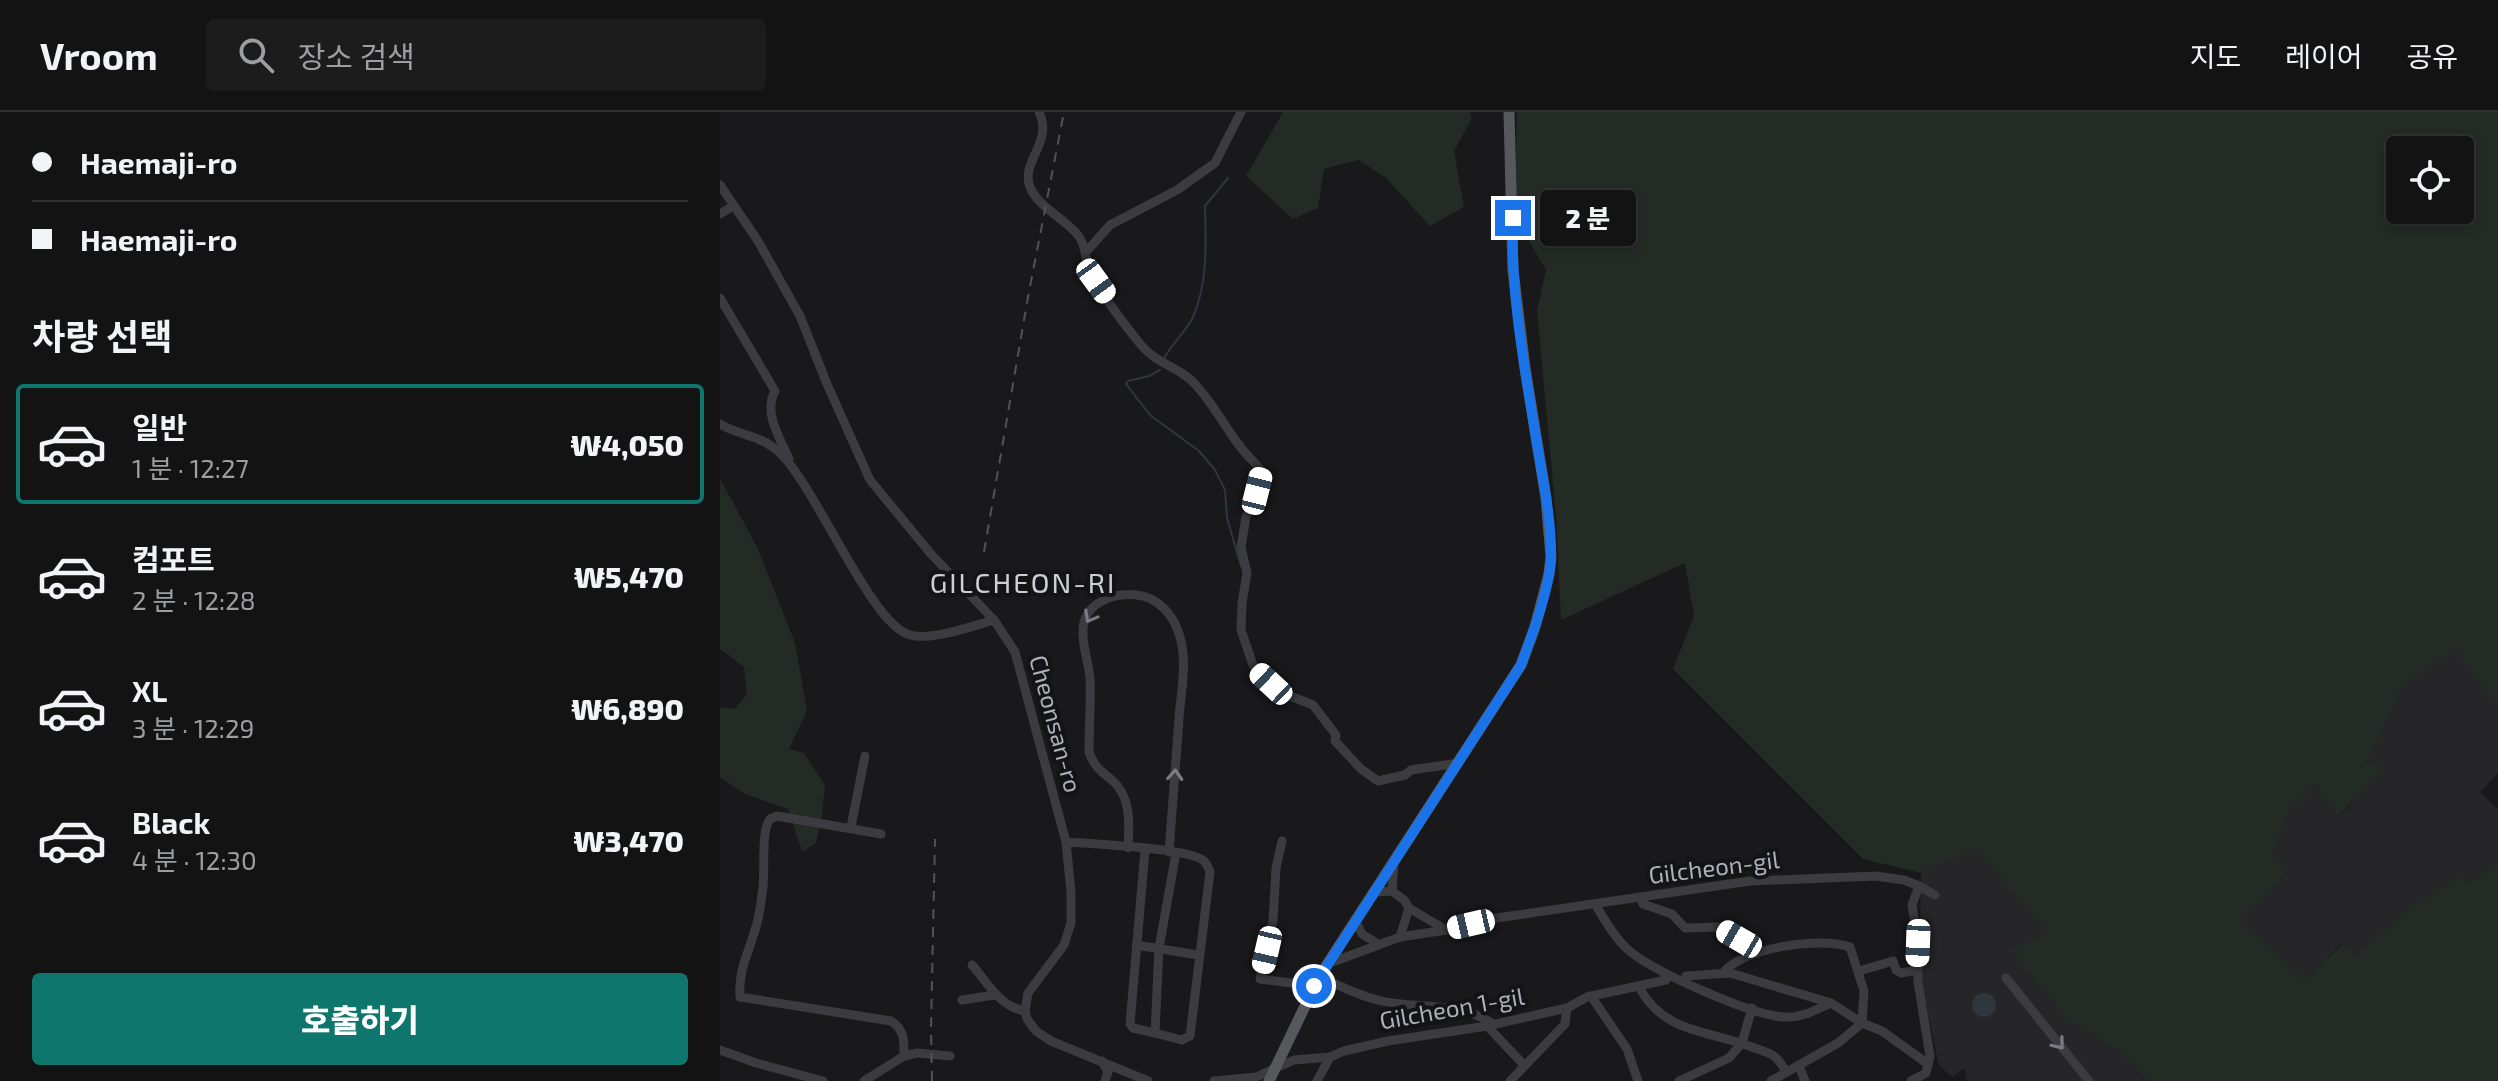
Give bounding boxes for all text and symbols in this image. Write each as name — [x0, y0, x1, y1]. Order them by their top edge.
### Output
search box — [206, 19, 766, 91]
text: Vroom — [40, 32, 158, 78]
icon: search — [234, 33, 278, 77]
text: 장소 검색 — [298, 38, 415, 74]
text: 지도 — [2190, 39, 2241, 73]
text: 레이어 — [2285, 39, 2362, 73]
text: 공유 — [2406, 39, 2458, 73]
map controls — [2386, 136, 2474, 224]
button: locate — [2386, 136, 2474, 224]
text: Haemaji-ro — [80, 144, 238, 180]
callout: 2 분 — [1541, 190, 1637, 246]
route end — [1495, 200, 1531, 236]
text: 2 분 — [1566, 202, 1610, 233]
text: Haemaji-ro — [80, 221, 238, 257]
car — [1072, 255, 1120, 307]
text: 차량 선택 — [32, 314, 172, 357]
icon: car — [36, 408, 108, 480]
text: 일반 — [132, 409, 187, 445]
text: ₩4,050 — [571, 426, 684, 462]
text: 1 분 · 12:27 — [132, 452, 249, 483]
car — [1240, 465, 1274, 517]
icon: car — [36, 540, 108, 612]
text: 컴포트 — [132, 541, 215, 577]
text: ₩5,470 — [574, 558, 684, 594]
district label: GILCHEON-RI — [930, 565, 1116, 599]
text: 2 분 · 12:28 — [132, 584, 256, 615]
one-way arrow — [1084, 608, 1099, 622]
street label: Cheonsan-ro — [1024, 652, 1089, 796]
car — [1245, 659, 1297, 709]
icon: car — [36, 672, 108, 744]
text: XL — [132, 672, 167, 708]
text: ₩6,890 — [571, 690, 684, 726]
text: 3 분 · 12:29 — [132, 712, 255, 743]
one-way arrow — [1166, 768, 1183, 781]
icon: car — [36, 804, 108, 876]
text: Black — [132, 804, 210, 840]
text: ₩3,470 — [574, 822, 684, 858]
text: 4 분 · 12:30 — [132, 844, 257, 875]
street label: Gilcheon-gil — [1647, 844, 1781, 889]
car — [1445, 907, 1497, 941]
car — [1712, 917, 1766, 961]
car — [1905, 919, 1931, 967]
car — [1250, 924, 1284, 976]
route start — [1296, 968, 1332, 1004]
button: 호출하기 — [32, 973, 688, 1065]
street label: Gilcheon 1-gil — [1377, 981, 1526, 1035]
one-way arrow — [2049, 1035, 2064, 1049]

